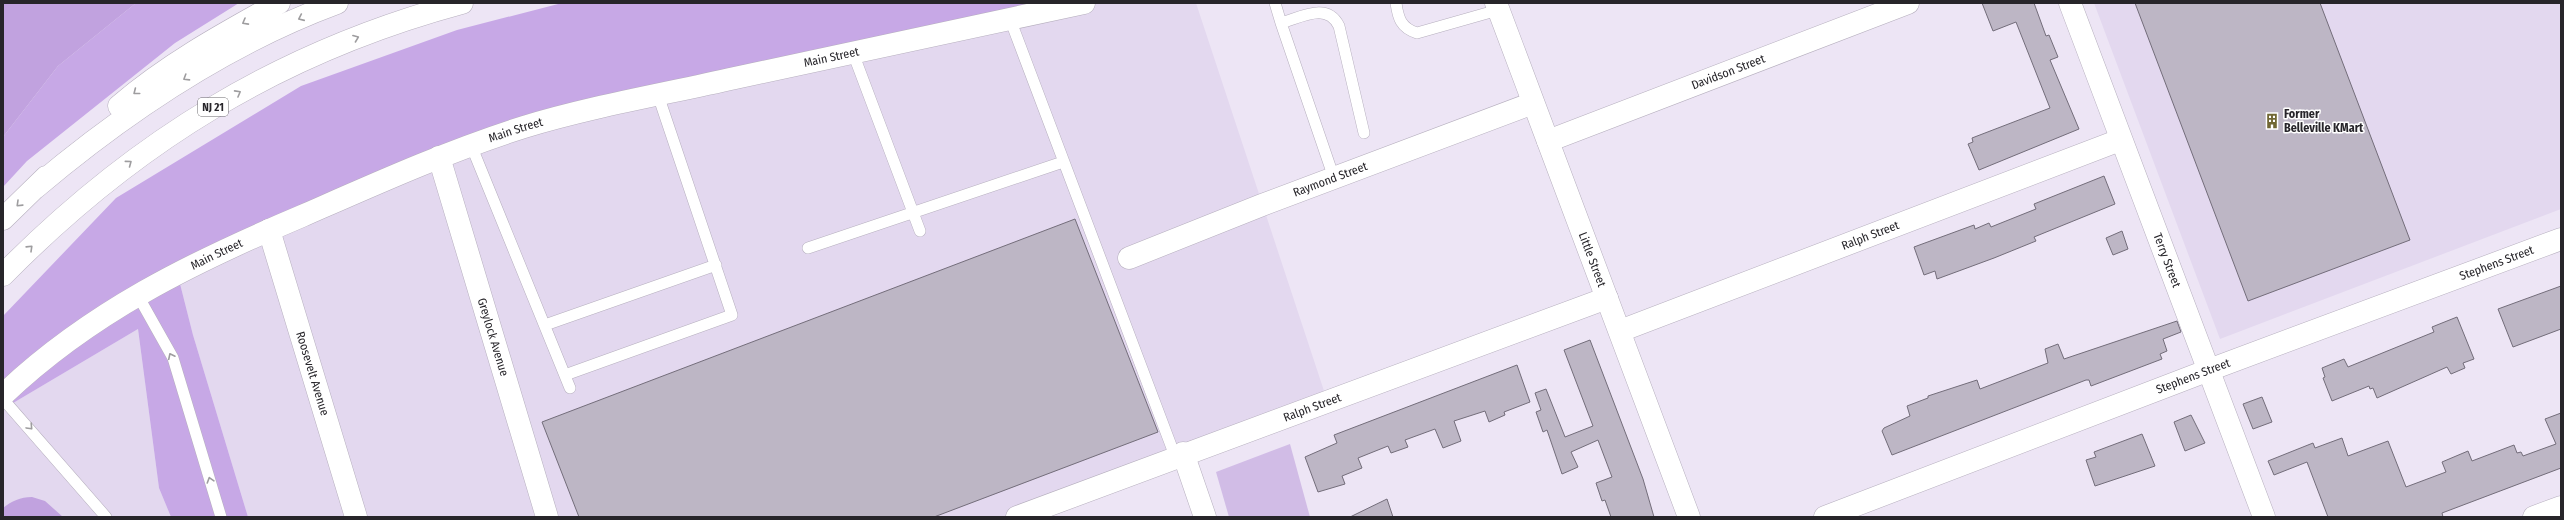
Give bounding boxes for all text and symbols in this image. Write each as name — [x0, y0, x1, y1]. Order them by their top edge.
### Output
one-way arrow — [298, 13, 306, 21]
one-way arrow — [242, 17, 249, 24]
one-way arrow — [352, 34, 359, 42]
street label: Main Street — [802, 44, 860, 70]
street label: Davidson Street — [1690, 51, 1767, 92]
one-way arrow — [183, 73, 190, 80]
one-way arrow — [133, 87, 140, 94]
one-way arrow — [234, 90, 241, 97]
road number: NJ 21 — [198, 98, 228, 116]
place label: Former Belleville KMart — [2284, 107, 2364, 135]
building icon: Former Belleville KMart — [2263, 112, 2281, 130]
street label: Main Street — [487, 115, 544, 145]
street label: Raymond Street — [1291, 159, 1369, 200]
one-way arrow — [125, 160, 132, 168]
one-way arrow — [16, 199, 24, 207]
street label: Ralph Street — [1840, 218, 1901, 253]
street label: Little Street — [1576, 230, 1609, 289]
street label: Terry Street — [2150, 231, 2184, 289]
street label: Main Street — [188, 236, 245, 273]
street label: Stephens Street — [2457, 243, 2536, 283]
one-way arrow — [25, 245, 33, 253]
street label: Greylock Avenue — [475, 296, 511, 378]
street label: Roosevelt Avenue — [293, 330, 332, 417]
one-way arrow — [168, 352, 176, 360]
street label: Stephens Street — [2154, 356, 2232, 397]
street label: Ralph Street — [1282, 390, 1343, 424]
one-way arrow — [25, 423, 32, 430]
one-way arrow — [206, 476, 215, 483]

